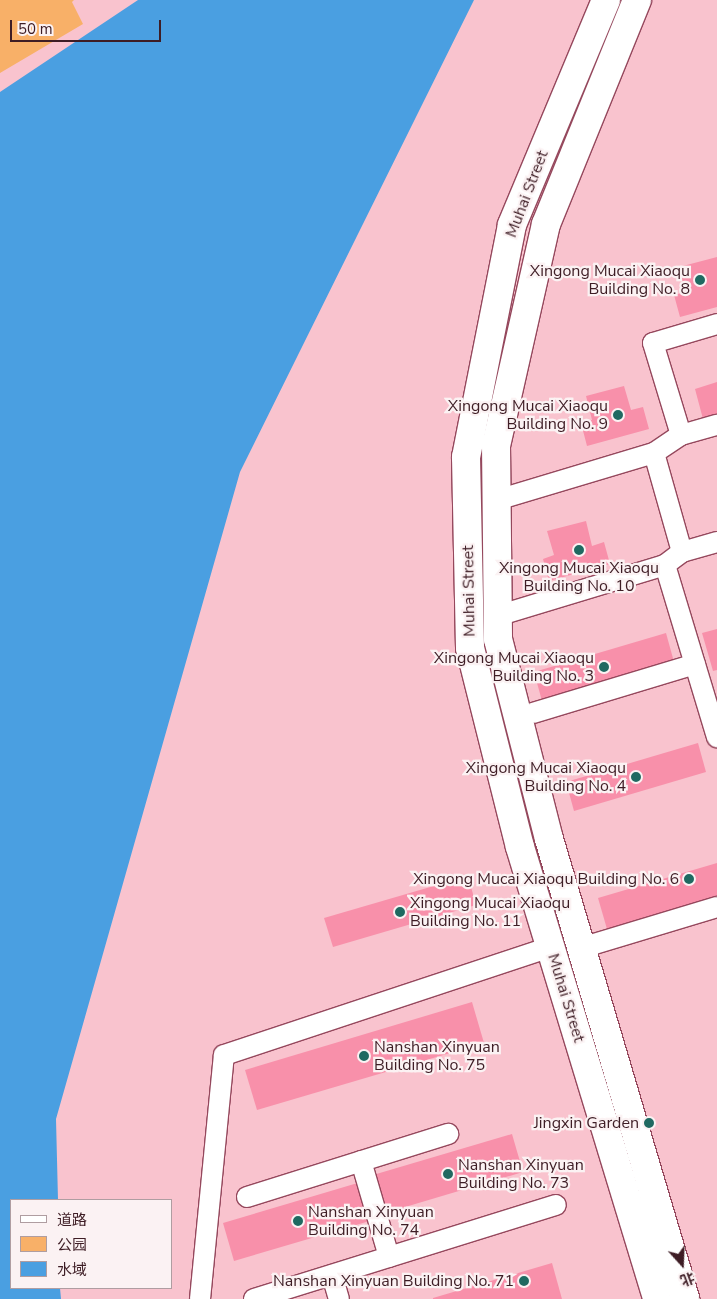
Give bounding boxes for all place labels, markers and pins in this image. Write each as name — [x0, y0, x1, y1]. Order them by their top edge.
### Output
place label: Xingong Mucai Xiaoqu Building No. 8 — [530, 261, 690, 299]
marker: Xingong Mucai Xiaoqu Building No. 8 — [694, 274, 706, 286]
place label: Xingong Mucai Xiaoqu Building No. 9 — [448, 396, 608, 434]
marker: Xingong Mucai Xiaoqu Building No. 9 — [612, 409, 624, 421]
marker: Xingong Mucai Xiaoqu Building No. 10 — [573, 544, 585, 556]
place label: Xingong Mucai Xiaoqu Building No. 10 — [499, 558, 659, 596]
place label: Xingong Mucai Xiaoqu Building No. 3 — [434, 648, 594, 686]
marker: Xingong Mucai Xiaoqu Building No. 3 — [598, 661, 610, 673]
place label: Xingong Mucai Xiaoqu Building No. 4 — [466, 758, 626, 796]
marker: Xingong Mucai Xiaoqu Building No. 4 — [630, 771, 642, 783]
place label: Xingong Mucai Xiaoqu Building No. 6 — [413, 869, 679, 889]
marker: Xingong Mucai Xiaoqu Building No. 6 — [683, 873, 695, 885]
place label: Xingong Mucai Xiaoqu Building No. 11 — [410, 893, 570, 931]
marker: Xingong Mucai Xiaoqu Building No. 11 — [394, 906, 406, 918]
place label: Nanshan Xinyuan Building No. 75 — [374, 1037, 500, 1075]
marker: Nanshan Xinyuan Building No. 75 — [358, 1050, 370, 1062]
place label: Jingxin Garden — [534, 1113, 639, 1133]
marker: Jingxin Garden — [643, 1117, 655, 1129]
place label: Nanshan Xinyuan Building No. 73 — [458, 1155, 584, 1193]
marker: Nanshan Xinyuan Building No. 73 — [442, 1168, 454, 1180]
place label: Nanshan Xinyuan Building No. 74 — [308, 1202, 434, 1240]
marker: Nanshan Xinyuan Building No. 74 — [292, 1215, 304, 1227]
place label: Nanshan Xinyuan Building No. 71 — [273, 1271, 514, 1291]
marker: Nanshan Xinyuan Building No. 71 — [518, 1275, 530, 1287]

